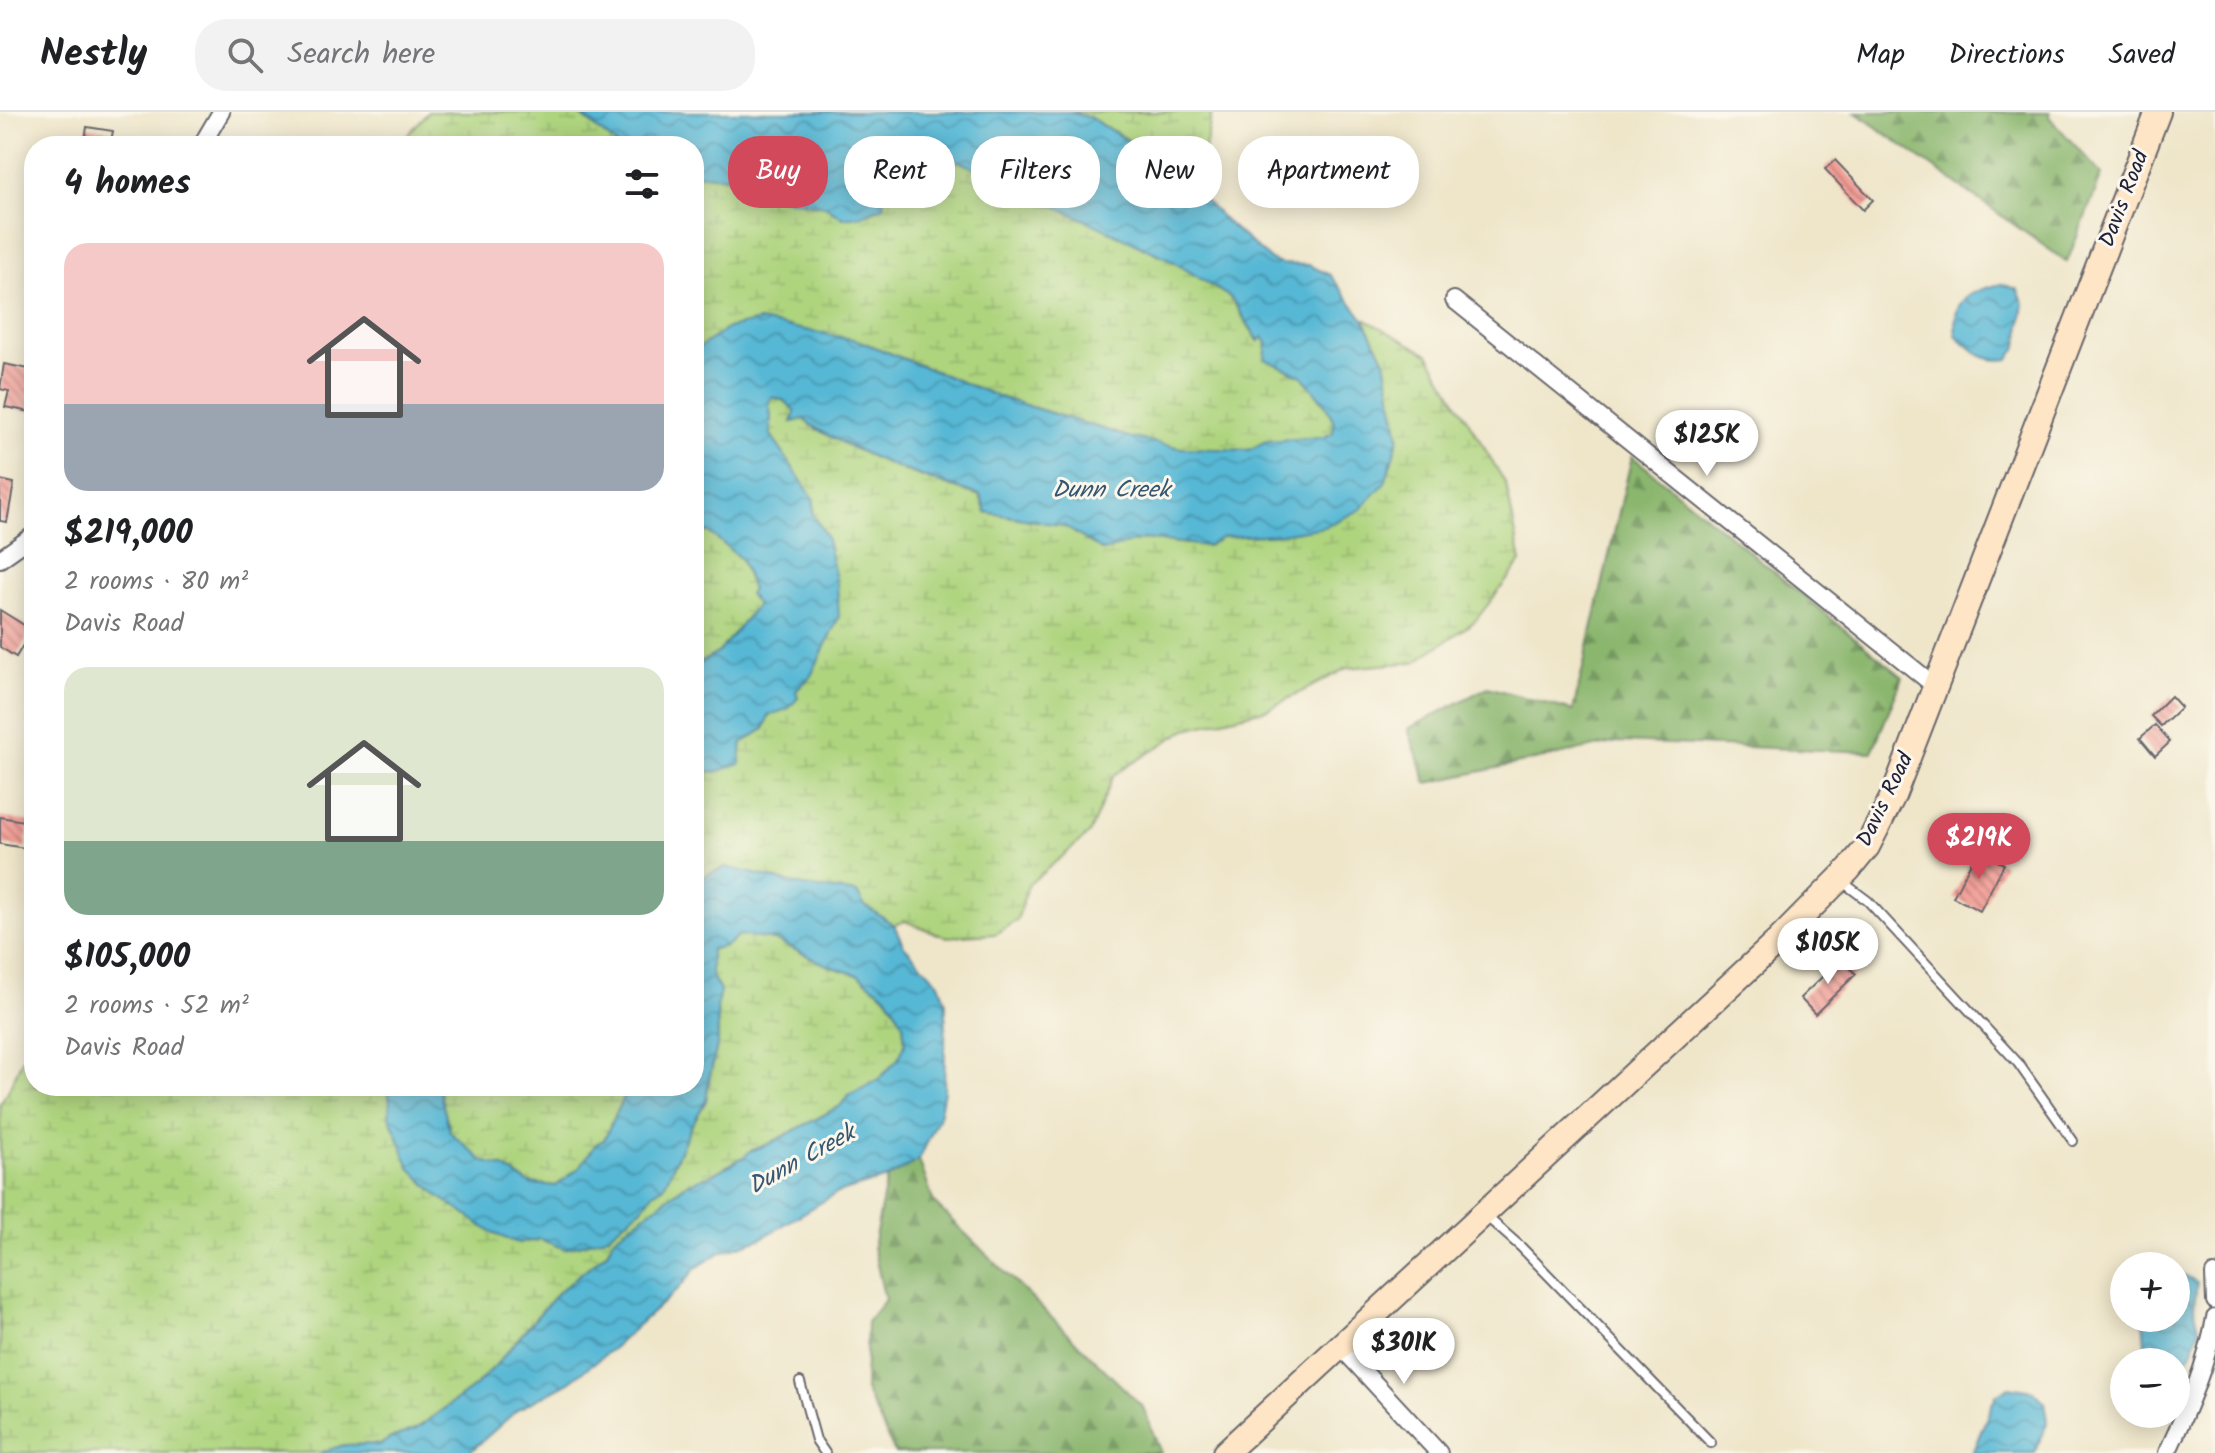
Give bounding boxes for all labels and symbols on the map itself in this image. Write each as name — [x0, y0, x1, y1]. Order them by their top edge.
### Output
street label: Davis Road — [2091, 144, 2160, 253]
pin: $125K — [1651, 410, 1763, 478]
water label: Dunn Creek — [1052, 471, 1173, 510]
street label: Davis Road — [1848, 746, 1924, 853]
pin: $219K — [1923, 813, 2035, 881]
pin: $105K — [1772, 918, 1884, 986]
water label: Dunn Creek — [741, 1113, 866, 1206]
pin: $301K — [1348, 1318, 1460, 1386]

